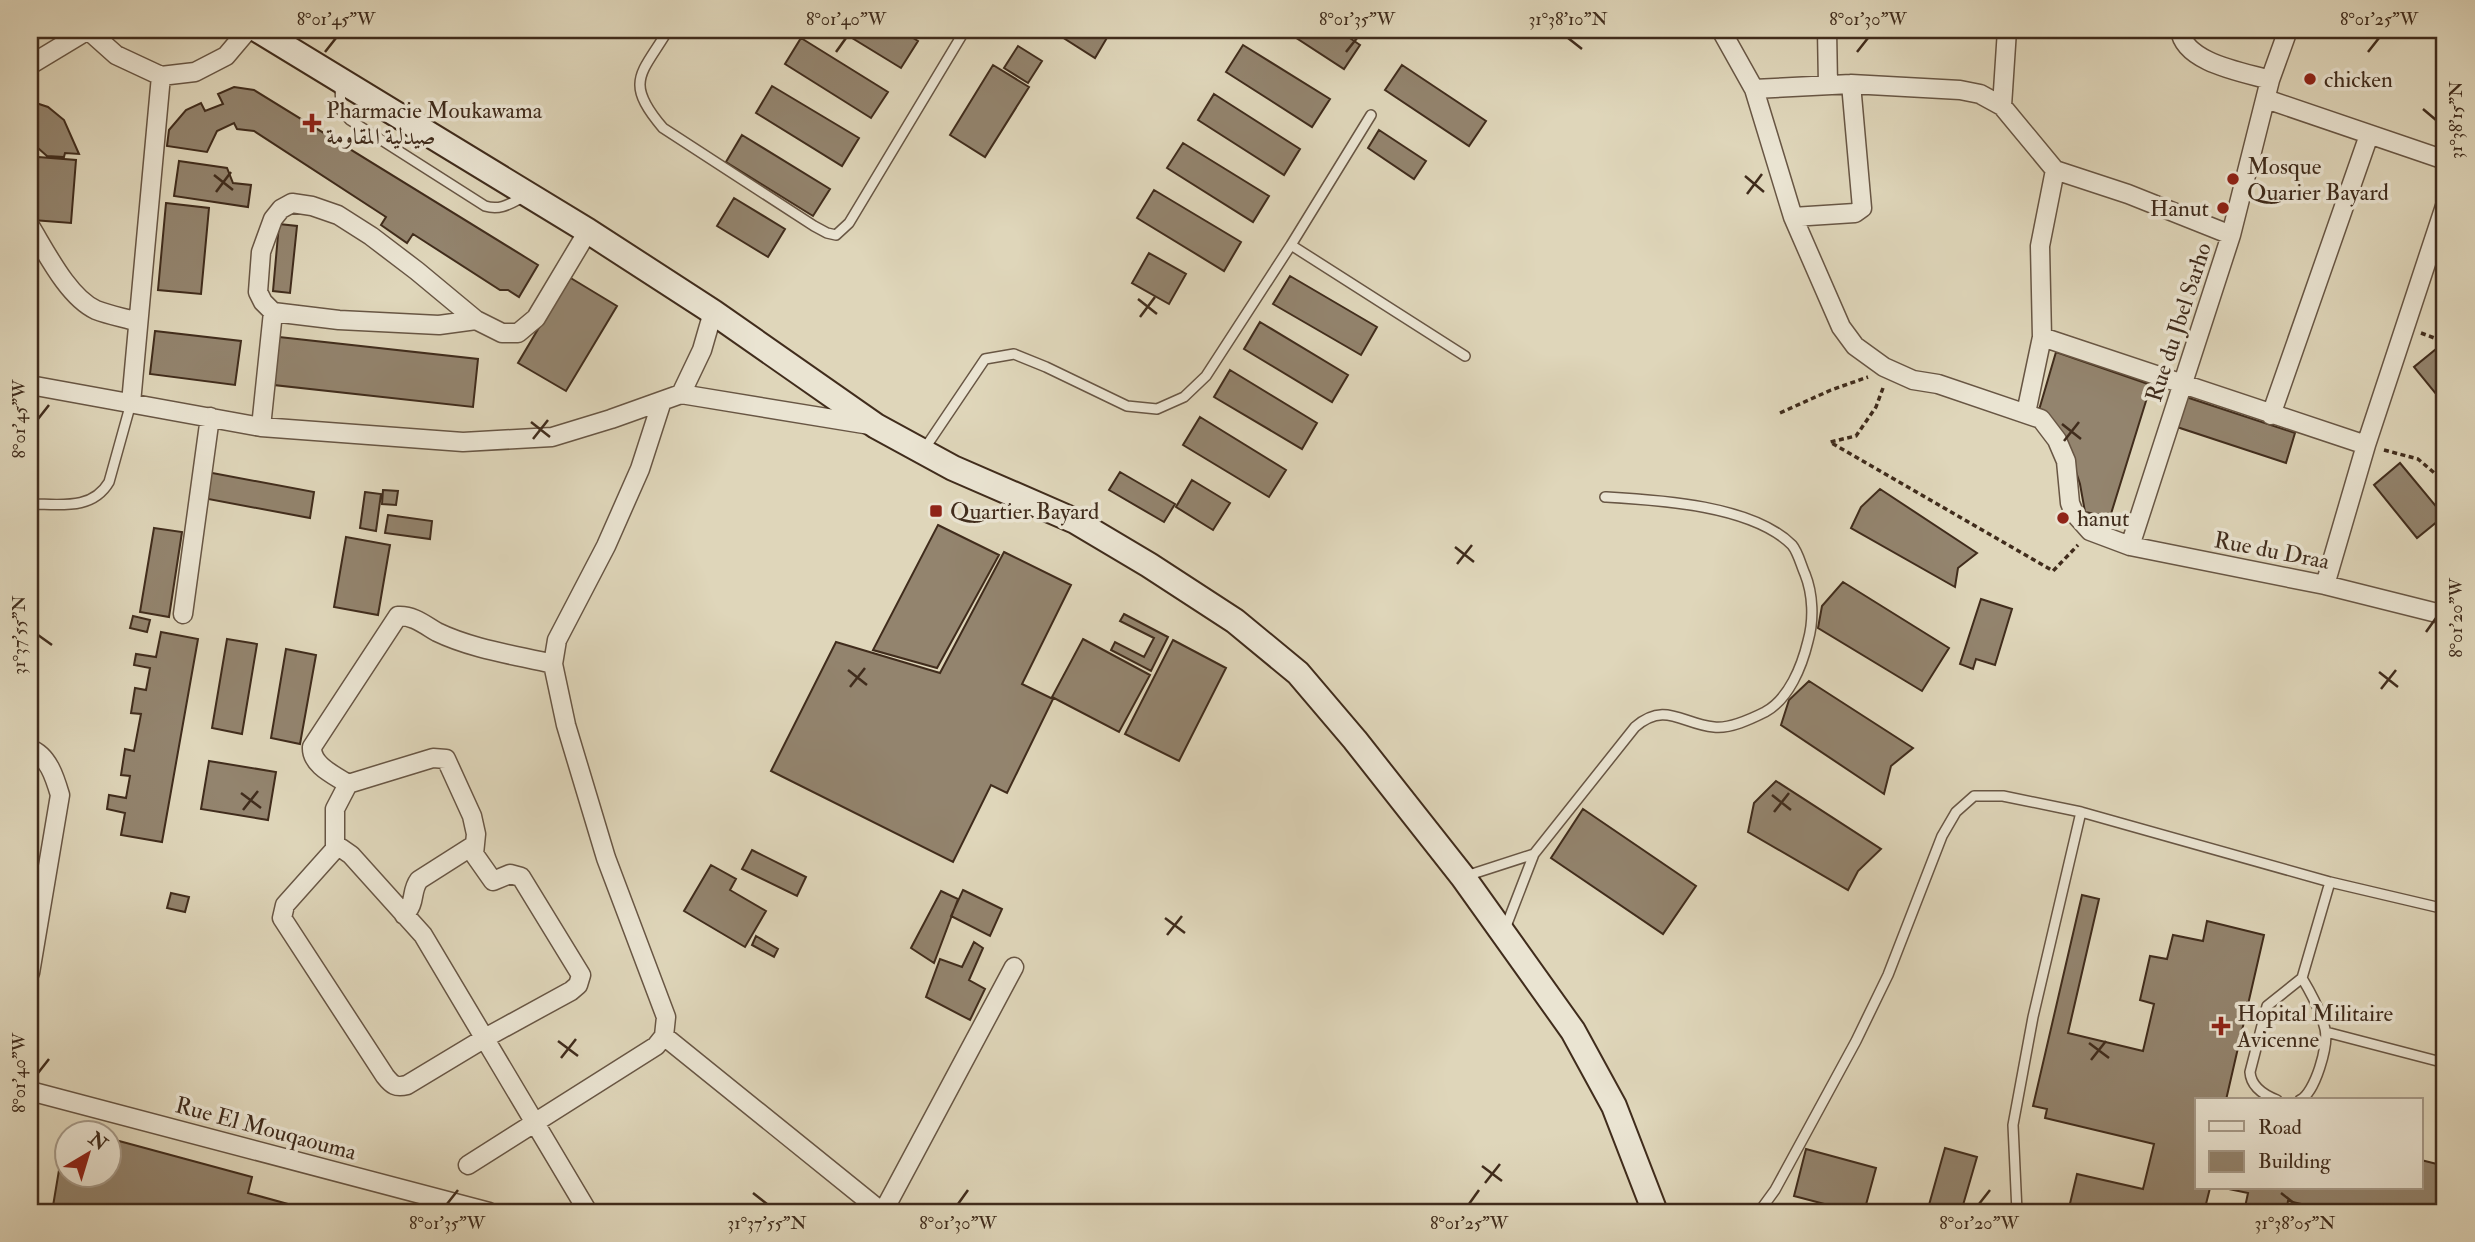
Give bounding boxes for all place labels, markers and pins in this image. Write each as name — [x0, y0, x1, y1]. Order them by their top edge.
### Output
place label: chicken — [2324, 65, 2393, 94]
marker: chicken — [2302, 71, 2318, 87]
place label: Pharmacie Moukawama صيدلية المقاومة — [326, 96, 543, 151]
marker: Pharmacie Moukawama صيدلية المقاومة — [304, 115, 320, 131]
place label: Mosque Quarier Bayard — [2247, 152, 2389, 207]
marker: Mosque Quarier Bayard — [2225, 171, 2241, 187]
place label: Hanut — [2150, 194, 2209, 223]
marker: Hanut — [2215, 200, 2231, 216]
place label: Quartier Bayard — [950, 497, 1099, 526]
marker: Quartier Bayard — [928, 503, 944, 519]
place label: hanut — [2077, 504, 2130, 533]
marker: hanut — [2055, 510, 2071, 526]
place label: Hopital Militaire Avicenne — [2236, 999, 2394, 1054]
marker: Hopital Militaire Avicenne — [2211, 1016, 2231, 1036]

